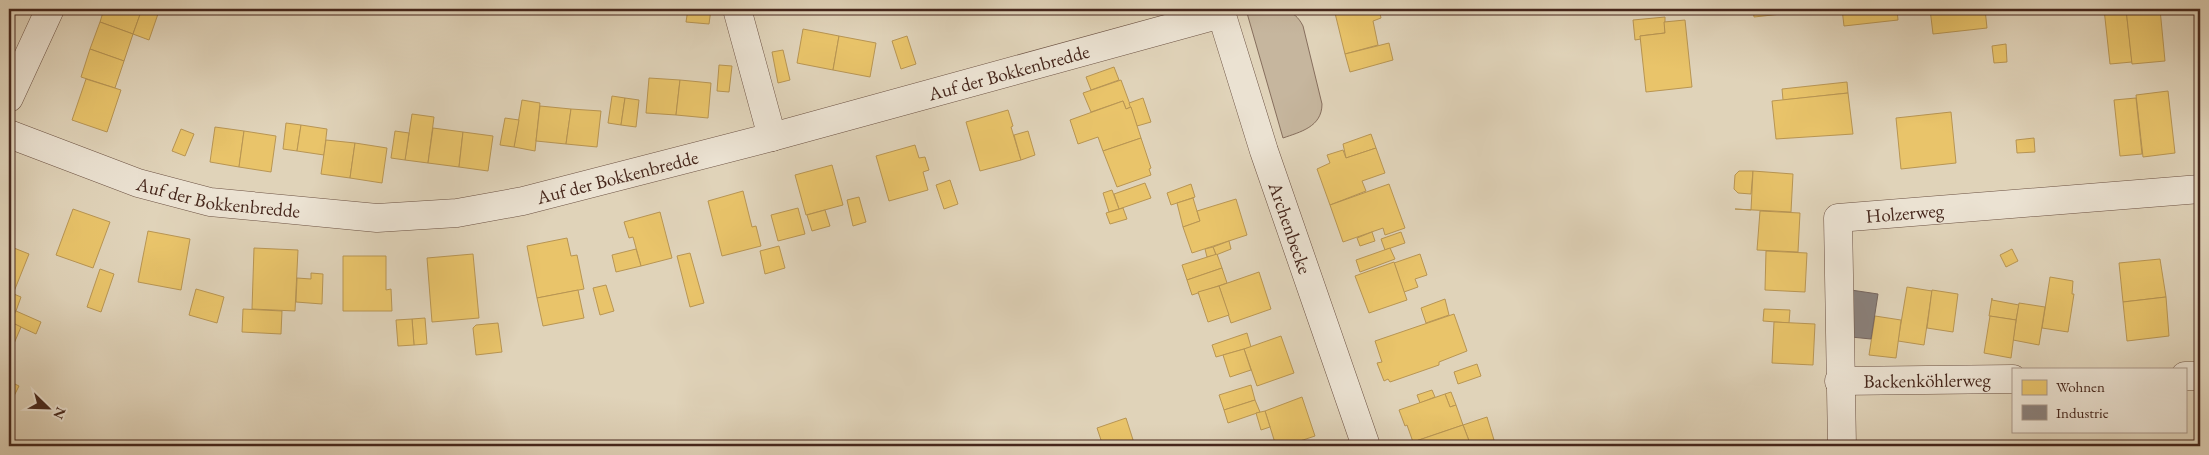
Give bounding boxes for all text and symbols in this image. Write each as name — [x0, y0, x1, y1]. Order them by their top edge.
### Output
street label: Auf der Bokkenbredde — [925, 39, 1092, 107]
street label: Auf der Bokkenbredde — [533, 144, 701, 210]
street label: Auf der Bokkenbredde — [133, 171, 301, 224]
street label: Archenbecke — [1262, 178, 1318, 277]
street label: Holzerweg — [1865, 198, 1946, 229]
street label: Backenköhlerweg — [1863, 367, 1992, 394]
legend — [2012, 368, 2186, 432]
text: Wohnen — [2056, 377, 2105, 396]
north arrow — [22, 382, 72, 432]
text: Industrie — [2056, 403, 2109, 422]
text: N — [49, 404, 70, 422]

